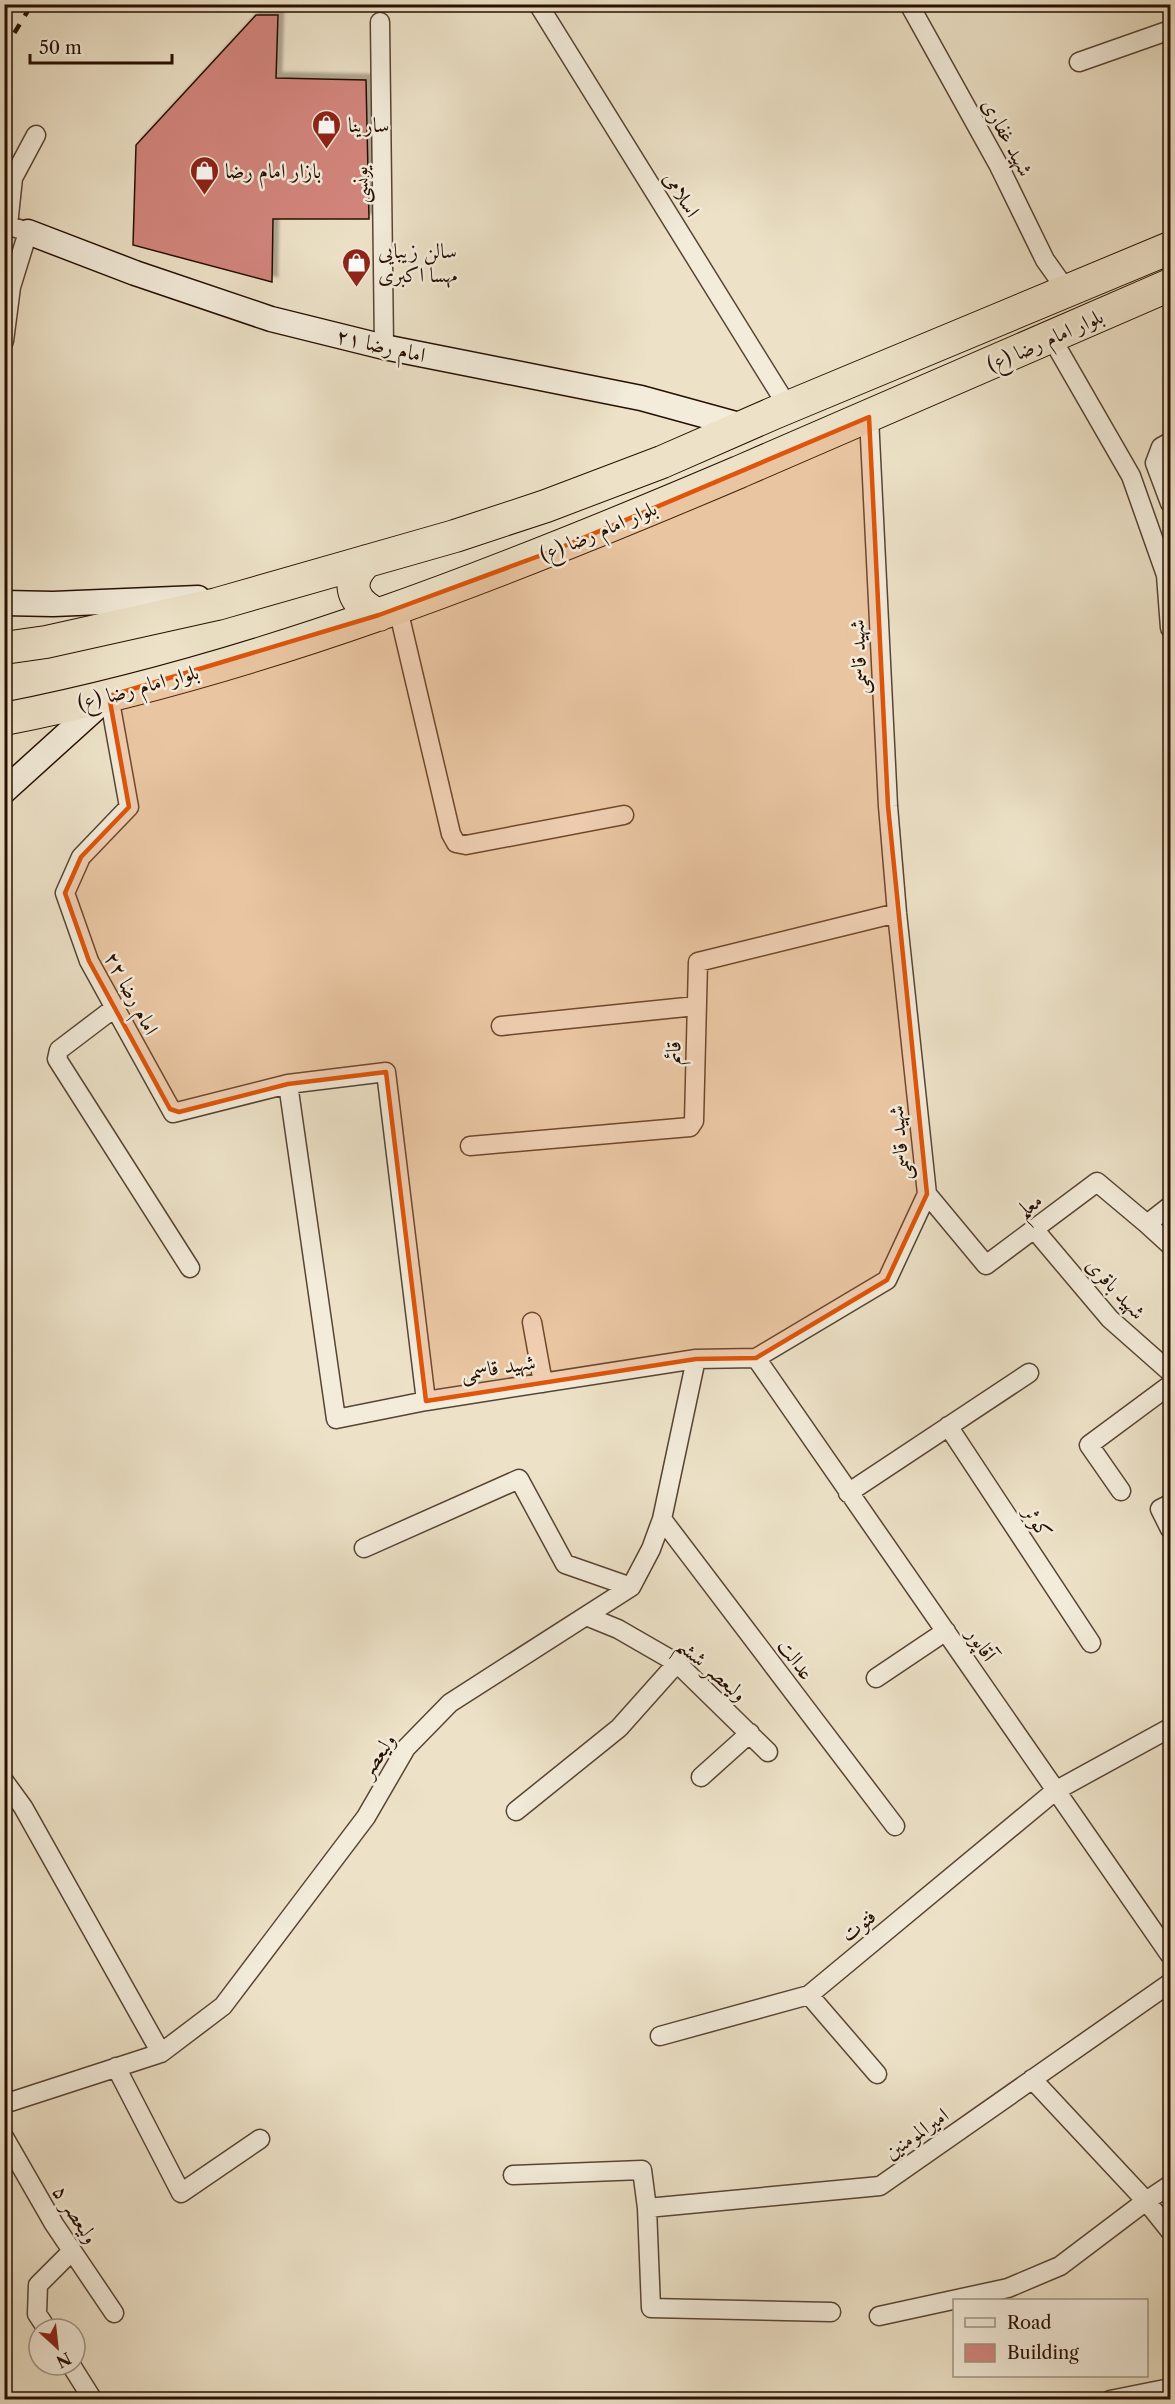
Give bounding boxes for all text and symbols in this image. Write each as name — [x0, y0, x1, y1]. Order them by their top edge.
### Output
scale bar — [30, 27, 172, 65]
text: 50 m — [39, 37, 82, 59]
street label: شهید غفاری — [975, 94, 1039, 181]
shop icon: سارینا — [311, 108, 343, 150]
place label: سارینا — [348, 112, 389, 138]
shop icon: بازار امام رضا — [188, 154, 220, 196]
place label: بازار امام رضا — [225, 158, 321, 189]
street label: یونسی — [347, 165, 376, 204]
street label: اسلامی — [658, 167, 706, 221]
place label: سالن زیبایی مهسا اکبری — [378, 238, 457, 289]
shop icon: سالن زیبایی مهسا اکبری — [341, 246, 373, 288]
street label: بلوار امام رضا (ع) — [983, 303, 1109, 382]
street label: امام رضا ۲۱ — [333, 323, 428, 373]
street label: بلوار امام رضا (ع) — [536, 495, 663, 572]
street label: شهید قاسمی — [844, 619, 874, 695]
street label: بلوار امام رضا (ع) — [75, 659, 203, 721]
street label: امام رضا ۲۲ — [94, 947, 164, 1042]
street label: قائم — [660, 1041, 692, 1065]
street label: شهید قاسمی — [883, 1104, 917, 1182]
street label: معلم — [1011, 1187, 1052, 1230]
street label: شهید باقری — [1080, 1252, 1151, 1326]
street label: شهید قاسمی — [459, 1349, 538, 1387]
street label: کوثر — [1016, 1499, 1058, 1544]
street label: آقاپور — [958, 1621, 1004, 1669]
street label: ولیعصر ششم — [666, 1632, 752, 1713]
street label: عدالت — [773, 1634, 819, 1684]
street label: ولیعصر — [352, 1728, 402, 1784]
street label: فتوت — [835, 1903, 881, 1948]
street label: اميرالمومنين — [879, 2102, 954, 2165]
street label: ولیعصر ۵ — [46, 2180, 104, 2249]
legend — [953, 2299, 1148, 2377]
text: Road — [1007, 2312, 1052, 2334]
north arrow — [27, 2317, 87, 2377]
text: Building — [1007, 2342, 1079, 2364]
text: N — [53, 2348, 75, 2372]

